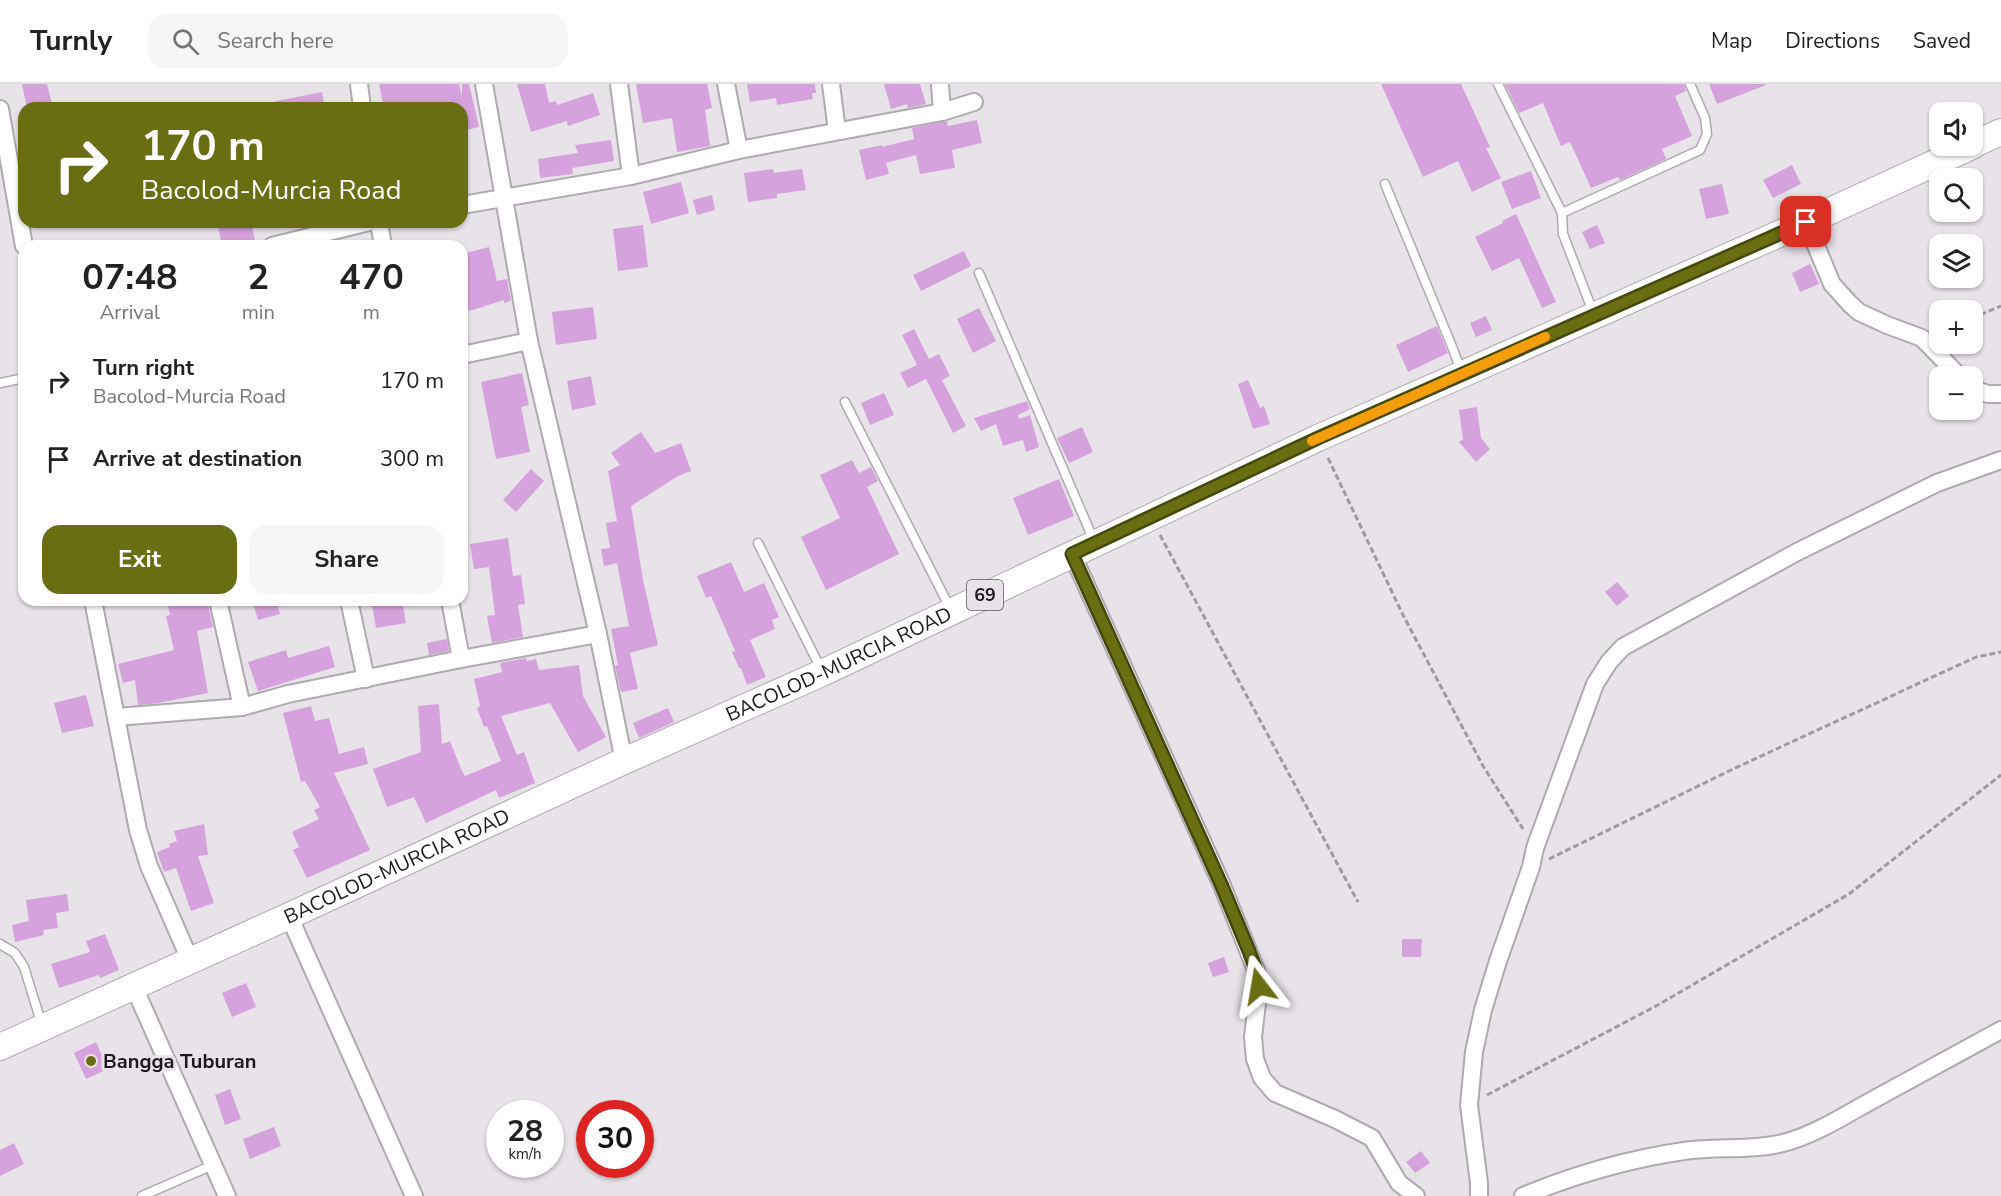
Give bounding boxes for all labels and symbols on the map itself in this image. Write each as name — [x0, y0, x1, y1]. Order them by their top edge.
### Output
pin — [1780, 196, 1831, 247]
road number: 69 — [967, 580, 1003, 610]
street label: BACOLOD-MURCIA ROAD — [722, 600, 956, 728]
street label: BACOLOD-MURCIA ROAD — [280, 803, 514, 931]
position arrow — [1227, 954, 1291, 1018]
place label: Bangga Tuburan — [103, 1048, 256, 1075]
marker: Bangga Tuburan — [84, 1054, 98, 1068]
speed limit sign: 30 — [576, 1100, 654, 1178]

